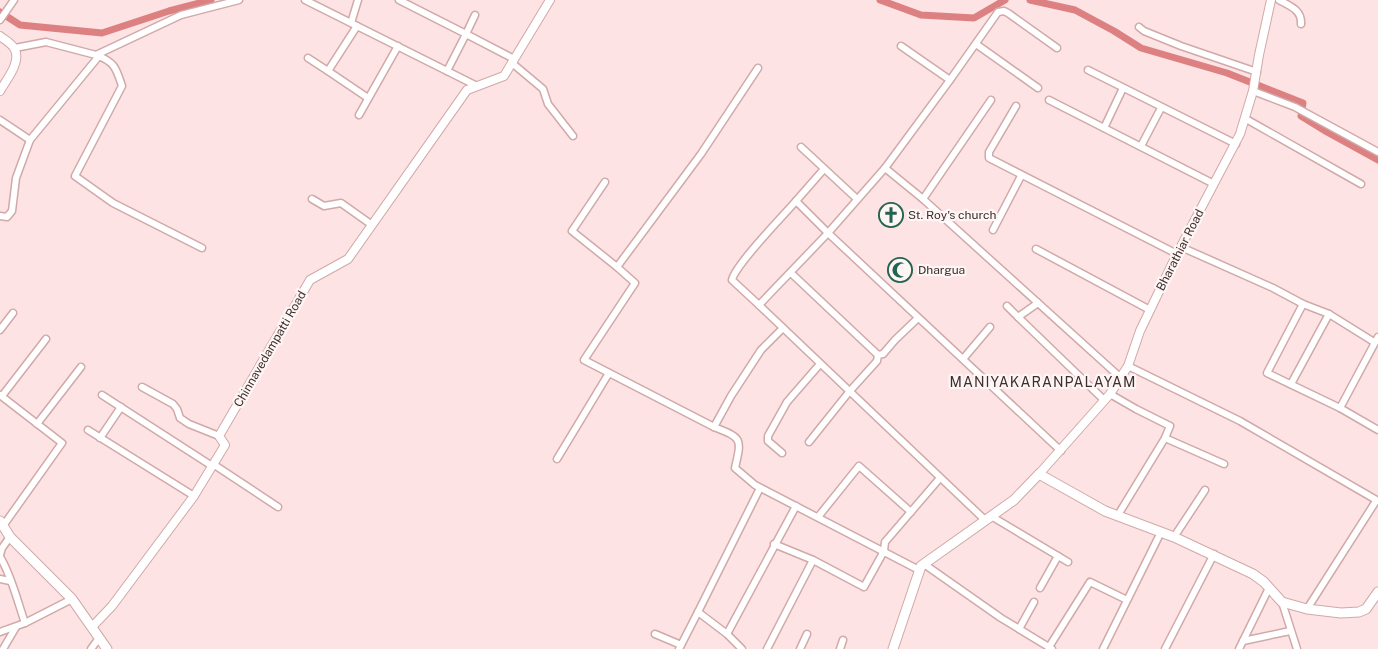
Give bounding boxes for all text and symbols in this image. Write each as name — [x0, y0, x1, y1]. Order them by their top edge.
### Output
church icon: St. Roy's church — [878, 202, 904, 228]
street label: Bharathiar Road — [1153, 207, 1207, 293]
place label: St. Roy's church — [908, 208, 996, 222]
mosque icon: Dhargua — [887, 257, 913, 283]
place label: Dhargua — [918, 263, 965, 277]
street label: Chinnavedampatti Road — [231, 288, 309, 410]
district label: MANIYAKARANPALAYAM — [950, 374, 1136, 390]

